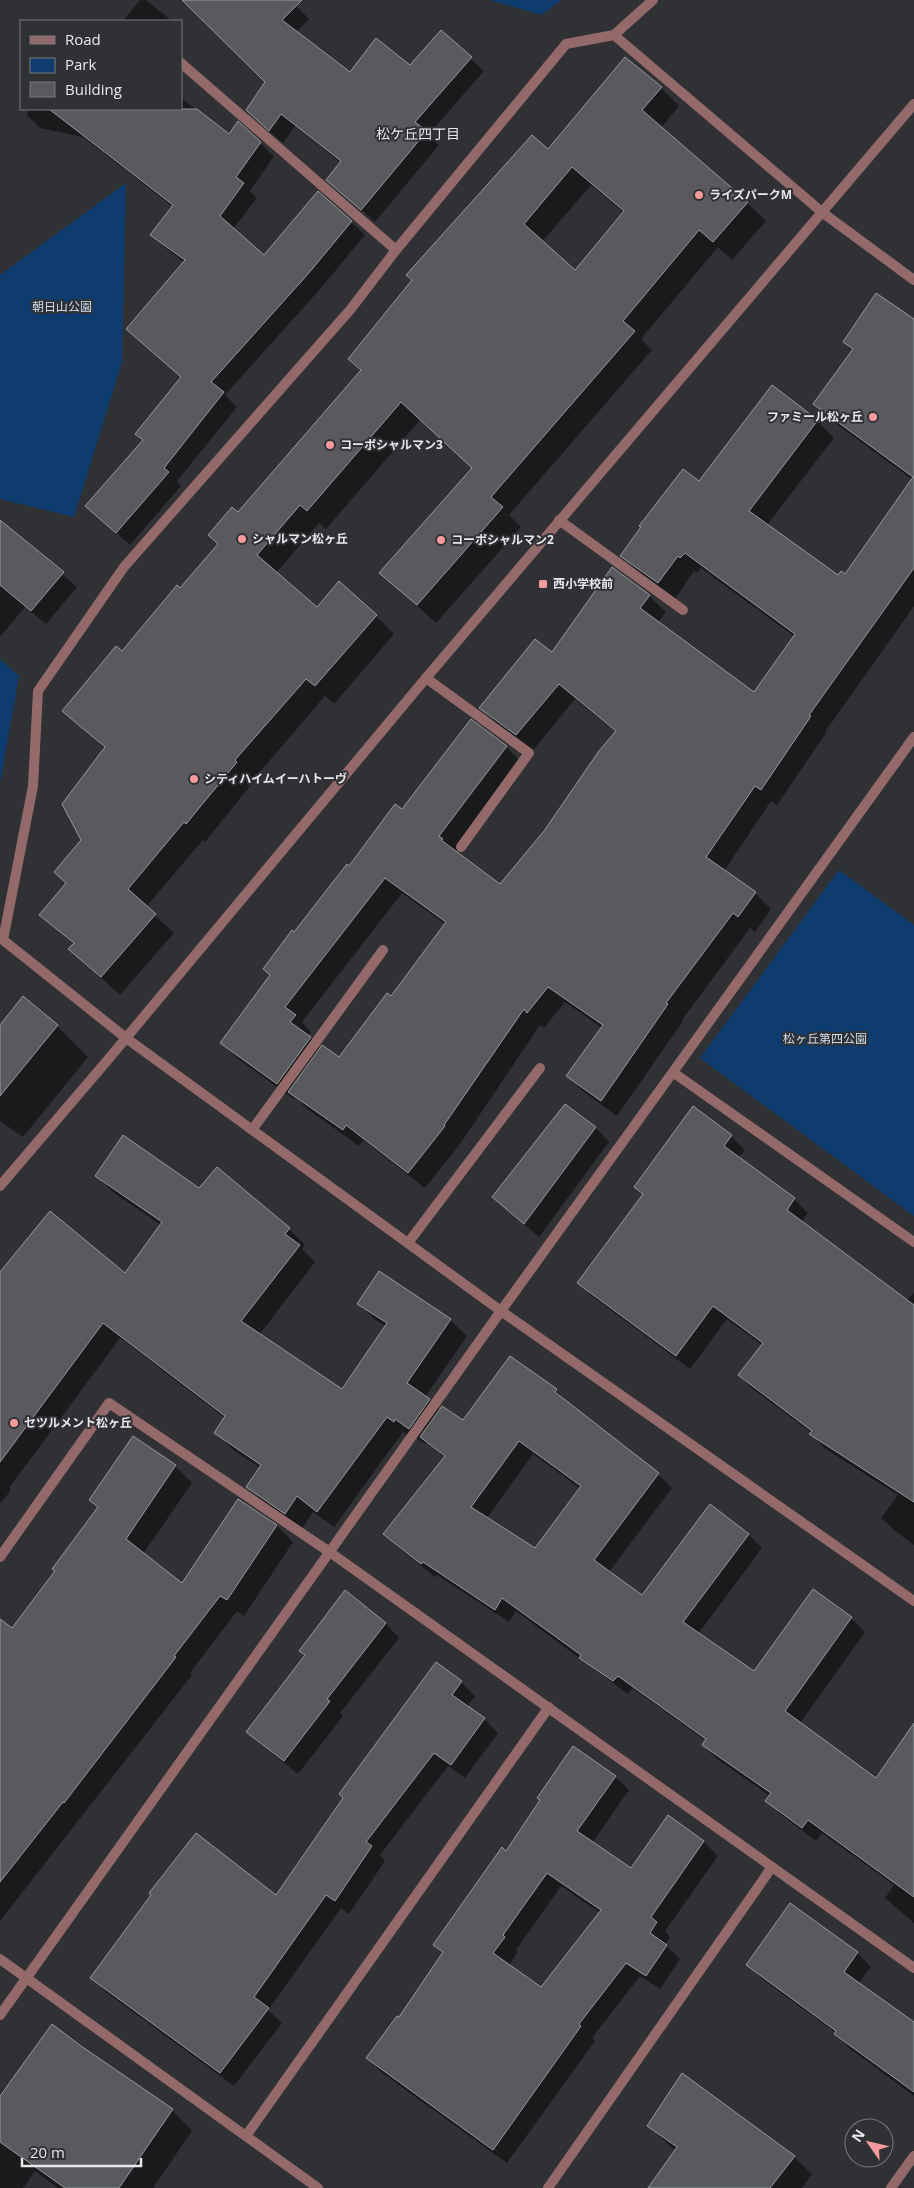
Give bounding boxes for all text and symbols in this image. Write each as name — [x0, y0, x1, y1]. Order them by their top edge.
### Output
legend — [20, 20, 182, 110]
text: Road — [65, 29, 101, 49]
text: Park — [65, 54, 96, 74]
text: Building — [65, 79, 122, 99]
district label: 松ケ丘四丁目 — [376, 124, 460, 143]
place label: ライズパークM — [709, 186, 792, 203]
marker: ライズパークM — [693, 189, 705, 201]
park label: 朝日山公園 — [32, 298, 92, 315]
place label: ファミール松ヶ丘 — [767, 408, 863, 425]
marker: ファミール松ヶ丘 — [867, 411, 879, 423]
place label: コーポシャルマン3 — [340, 436, 443, 453]
marker: コーポシャルマン3 — [324, 439, 336, 451]
place label: シャルマン松ヶ丘 — [252, 530, 348, 547]
place label: コーポシャルマン2 — [451, 531, 554, 548]
marker: シャルマン松ヶ丘 — [236, 533, 248, 545]
marker: コーポシャルマン2 — [435, 534, 447, 546]
place label: 西小学校前 — [553, 575, 613, 592]
marker: 西小学校前 — [537, 578, 549, 590]
place label: シティハイムイーハトーヴ — [204, 770, 347, 787]
marker: シティハイムイーハトーヴ — [188, 773, 200, 785]
park label: 松ヶ丘第四公園 — [783, 1030, 867, 1047]
place label: セツルメント松ヶ丘 — [24, 1414, 132, 1431]
marker: セツルメント松ヶ丘 — [8, 1417, 20, 1429]
north arrow — [844, 2118, 894, 2168]
text: N — [847, 2125, 869, 2145]
scale bar — [22, 2136, 141, 2168]
text: 20 m — [30, 2142, 65, 2162]

